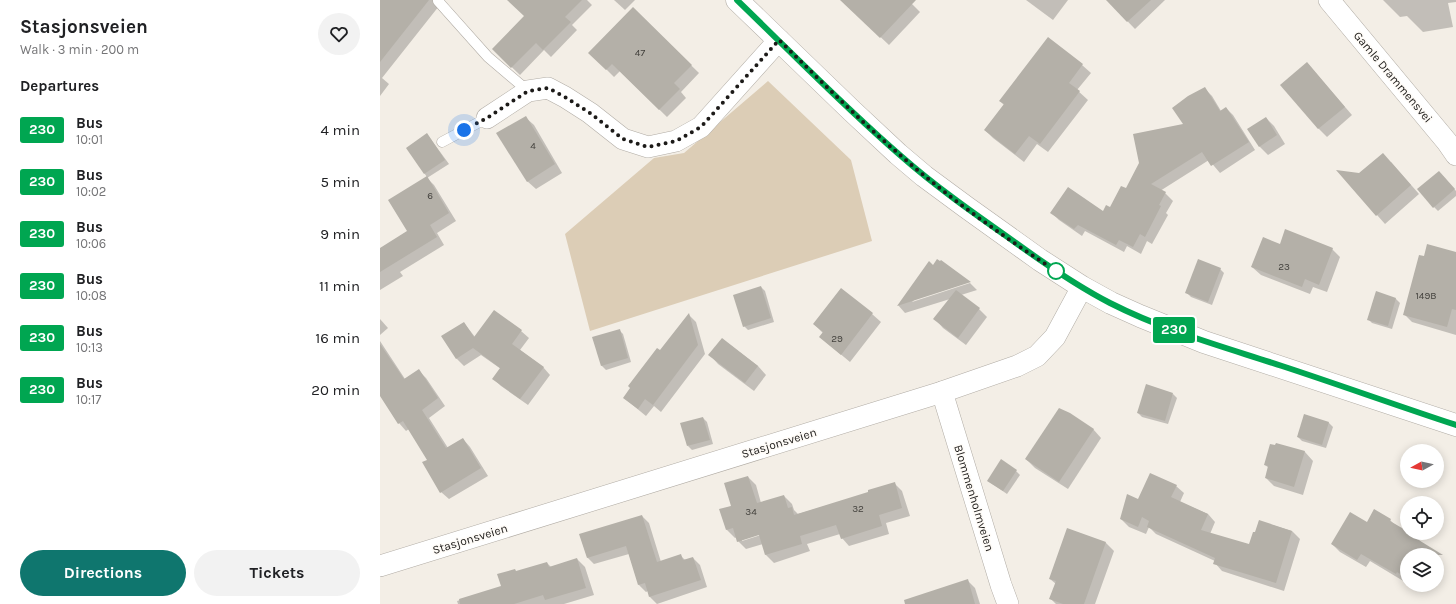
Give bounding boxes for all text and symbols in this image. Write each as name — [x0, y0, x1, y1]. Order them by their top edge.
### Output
button: heart — [318, 13, 360, 55]
text: Stasjonsveien — [20, 16, 148, 38]
street label: Gamle Drammensvei — [1351, 29, 1435, 125]
text: Walk · 3 min · 200 m — [20, 42, 139, 57]
house number: 47 — [635, 47, 645, 59]
text: Departures — [20, 77, 99, 95]
text: Bus — [76, 114, 103, 132]
your location — [454, 120, 474, 140]
text: 230 — [29, 121, 55, 138]
text: 4 min — [321, 121, 360, 139]
text: 10:01 — [76, 132, 103, 147]
house number: 4 — [530, 140, 536, 152]
text: Bus — [76, 166, 103, 184]
text: 230 — [29, 173, 55, 190]
text: 5 min — [320, 173, 360, 191]
text: 10:02 — [76, 184, 106, 199]
house number: 6 — [427, 190, 433, 202]
text: Bus — [76, 218, 103, 236]
text: 230 — [29, 225, 55, 242]
text: 9 min — [320, 225, 360, 243]
text: 10:06 — [76, 236, 106, 251]
house number: 23 — [1278, 261, 1290, 273]
unlabelled marker — [1047, 262, 1065, 280]
text: Bus — [76, 270, 103, 288]
text: 230 — [29, 277, 55, 294]
text: 11 min — [319, 277, 360, 295]
text: 10:08 — [76, 288, 107, 303]
house number: 149B — [1416, 290, 1436, 302]
line badge: 230 — [1151, 317, 1197, 343]
text: 230 — [1161, 321, 1187, 338]
text: Bus — [76, 322, 103, 340]
text: 230 — [29, 329, 55, 346]
text: 16 min — [315, 329, 360, 347]
house number: 29 — [831, 333, 843, 345]
text: 10:13 — [76, 340, 103, 355]
text: Bus — [76, 374, 103, 392]
text: 230 — [29, 381, 55, 398]
text: 20 min — [311, 381, 360, 399]
text: 10:17 — [76, 392, 101, 407]
street label: Stasjonsveien — [740, 425, 818, 461]
street label: Blommenholmveien — [951, 443, 997, 553]
north arrow — [1400, 444, 1444, 488]
map controls — [1400, 444, 1444, 592]
button: locate — [1400, 496, 1444, 540]
house number: 32 — [852, 503, 864, 515]
house number: 34 — [745, 506, 757, 518]
street label: Stasjonsveien — [431, 521, 509, 557]
button: layers — [1400, 548, 1444, 592]
button: Directions — [20, 550, 186, 596]
button: Tickets — [194, 550, 360, 596]

